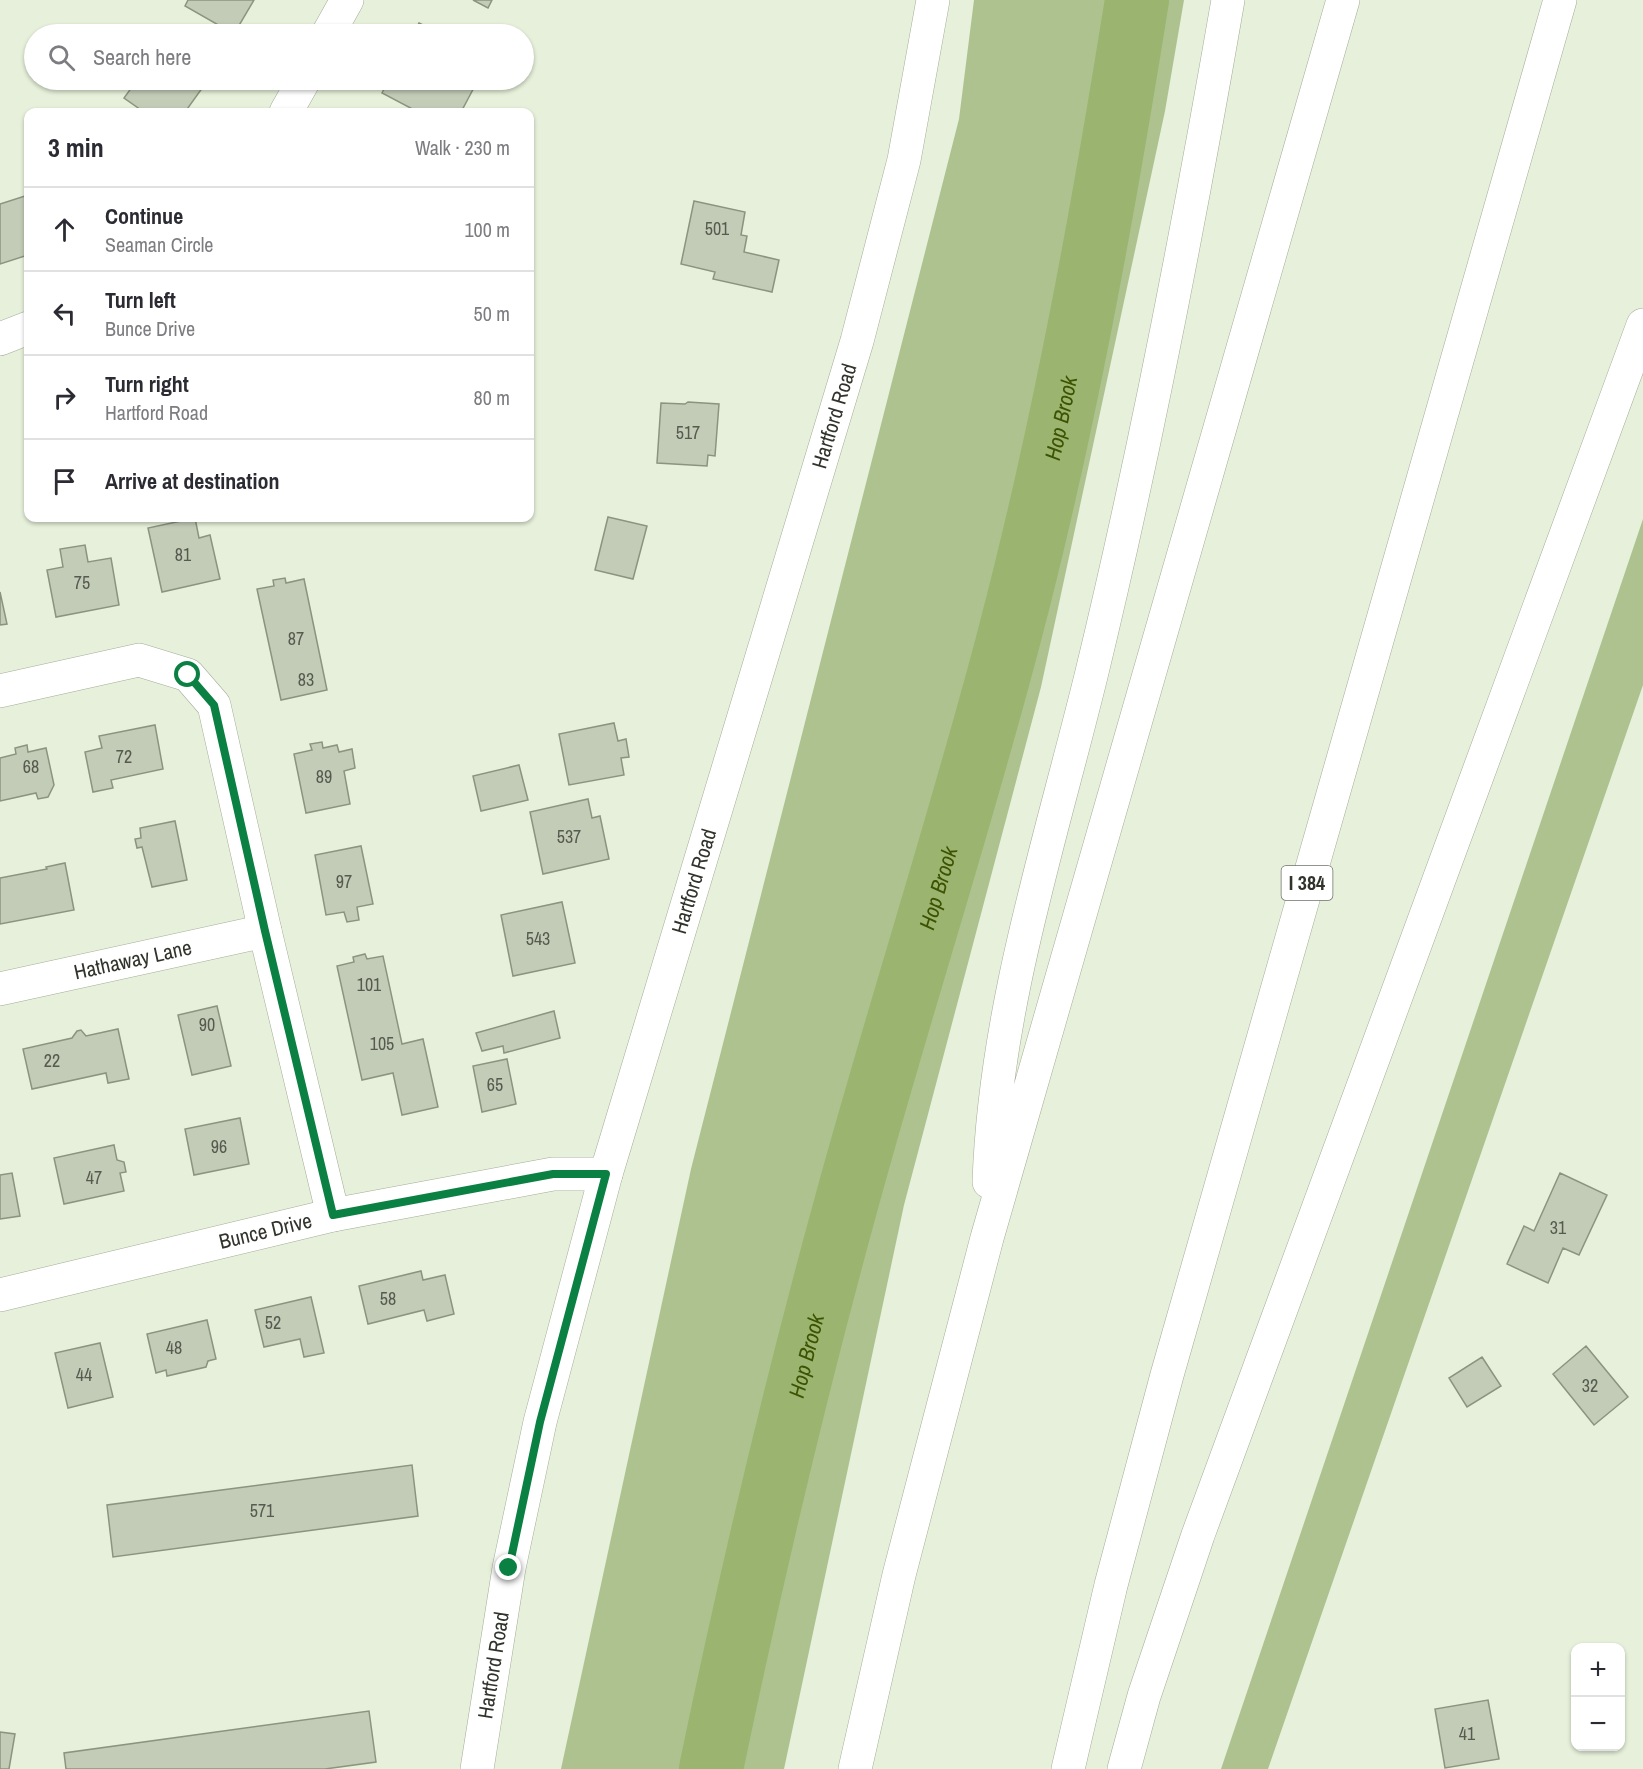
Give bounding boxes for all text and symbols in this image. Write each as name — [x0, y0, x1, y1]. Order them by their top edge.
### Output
search box — [24, 24, 534, 90]
icon: search — [45, 41, 78, 74]
text: Search here — [93, 42, 191, 72]
text: 3 min — [48, 130, 104, 165]
text: Walk · 230 m — [415, 134, 510, 161]
text: Continue — [105, 201, 183, 231]
icon: ahead — [48, 213, 81, 246]
text: 100 m — [464, 216, 510, 243]
house number: 501 — [705, 216, 730, 241]
text: Seaman Circle — [105, 231, 213, 258]
text: Turn left — [105, 285, 176, 315]
icon: left — [48, 297, 81, 330]
text: 50 m — [474, 300, 510, 327]
text: Bunce Drive — [105, 315, 195, 342]
street label: Hartford Road — [804, 360, 863, 472]
text: Turn right — [105, 369, 189, 399]
water label: Hop Brook — [1037, 372, 1084, 463]
icon: right — [48, 381, 81, 414]
text: 80 m — [474, 384, 510, 411]
text: Hartford Road — [105, 399, 208, 426]
house number: 517 — [676, 420, 700, 445]
icon: arrive — [48, 465, 81, 498]
text: Arrive at destination — [105, 466, 279, 496]
house number: 81 — [175, 542, 192, 567]
house number: 75 — [74, 570, 90, 595]
house number: 87 — [288, 626, 304, 651]
route start — [174, 661, 200, 687]
house number: 83 — [298, 667, 314, 692]
house number: 72 — [116, 744, 132, 769]
house number: 68 — [23, 754, 39, 779]
house number: 89 — [316, 764, 332, 789]
house number: 537 — [557, 824, 581, 849]
street label: Hartford Road — [664, 825, 723, 937]
water label: Hop Brook — [911, 842, 965, 933]
road number: I 384 — [1282, 866, 1332, 900]
house number: 97 — [336, 869, 352, 894]
house number: 543 — [526, 926, 550, 951]
street label: Hathaway Lane — [71, 932, 194, 986]
house number: 101 — [357, 972, 382, 997]
house number: 90 — [199, 1012, 215, 1037]
house number: 105 — [370, 1031, 394, 1056]
house number: 22 — [44, 1048, 60, 1073]
house number: 65 — [487, 1072, 503, 1097]
house number: 96 — [211, 1134, 227, 1159]
house number: 47 — [86, 1165, 102, 1190]
street label: Bunce Drive — [216, 1206, 315, 1256]
house number: 31 — [1550, 1215, 1567, 1240]
house number: 58 — [380, 1286, 396, 1311]
house number: 52 — [265, 1310, 281, 1335]
water label: Hop Brook — [781, 1310, 831, 1401]
house number: 48 — [166, 1335, 182, 1360]
house number: 44 — [76, 1362, 92, 1387]
house number: 32 — [1582, 1373, 1598, 1398]
house number: 571 — [250, 1498, 275, 1523]
route end — [495, 1554, 521, 1580]
street label: Hartford Road — [470, 1610, 516, 1721]
map controls — [1571, 1643, 1625, 1751]
button: + — [1571, 1643, 1625, 1697]
button: − — [1571, 1697, 1625, 1751]
house number: 41 — [1459, 1721, 1476, 1746]

